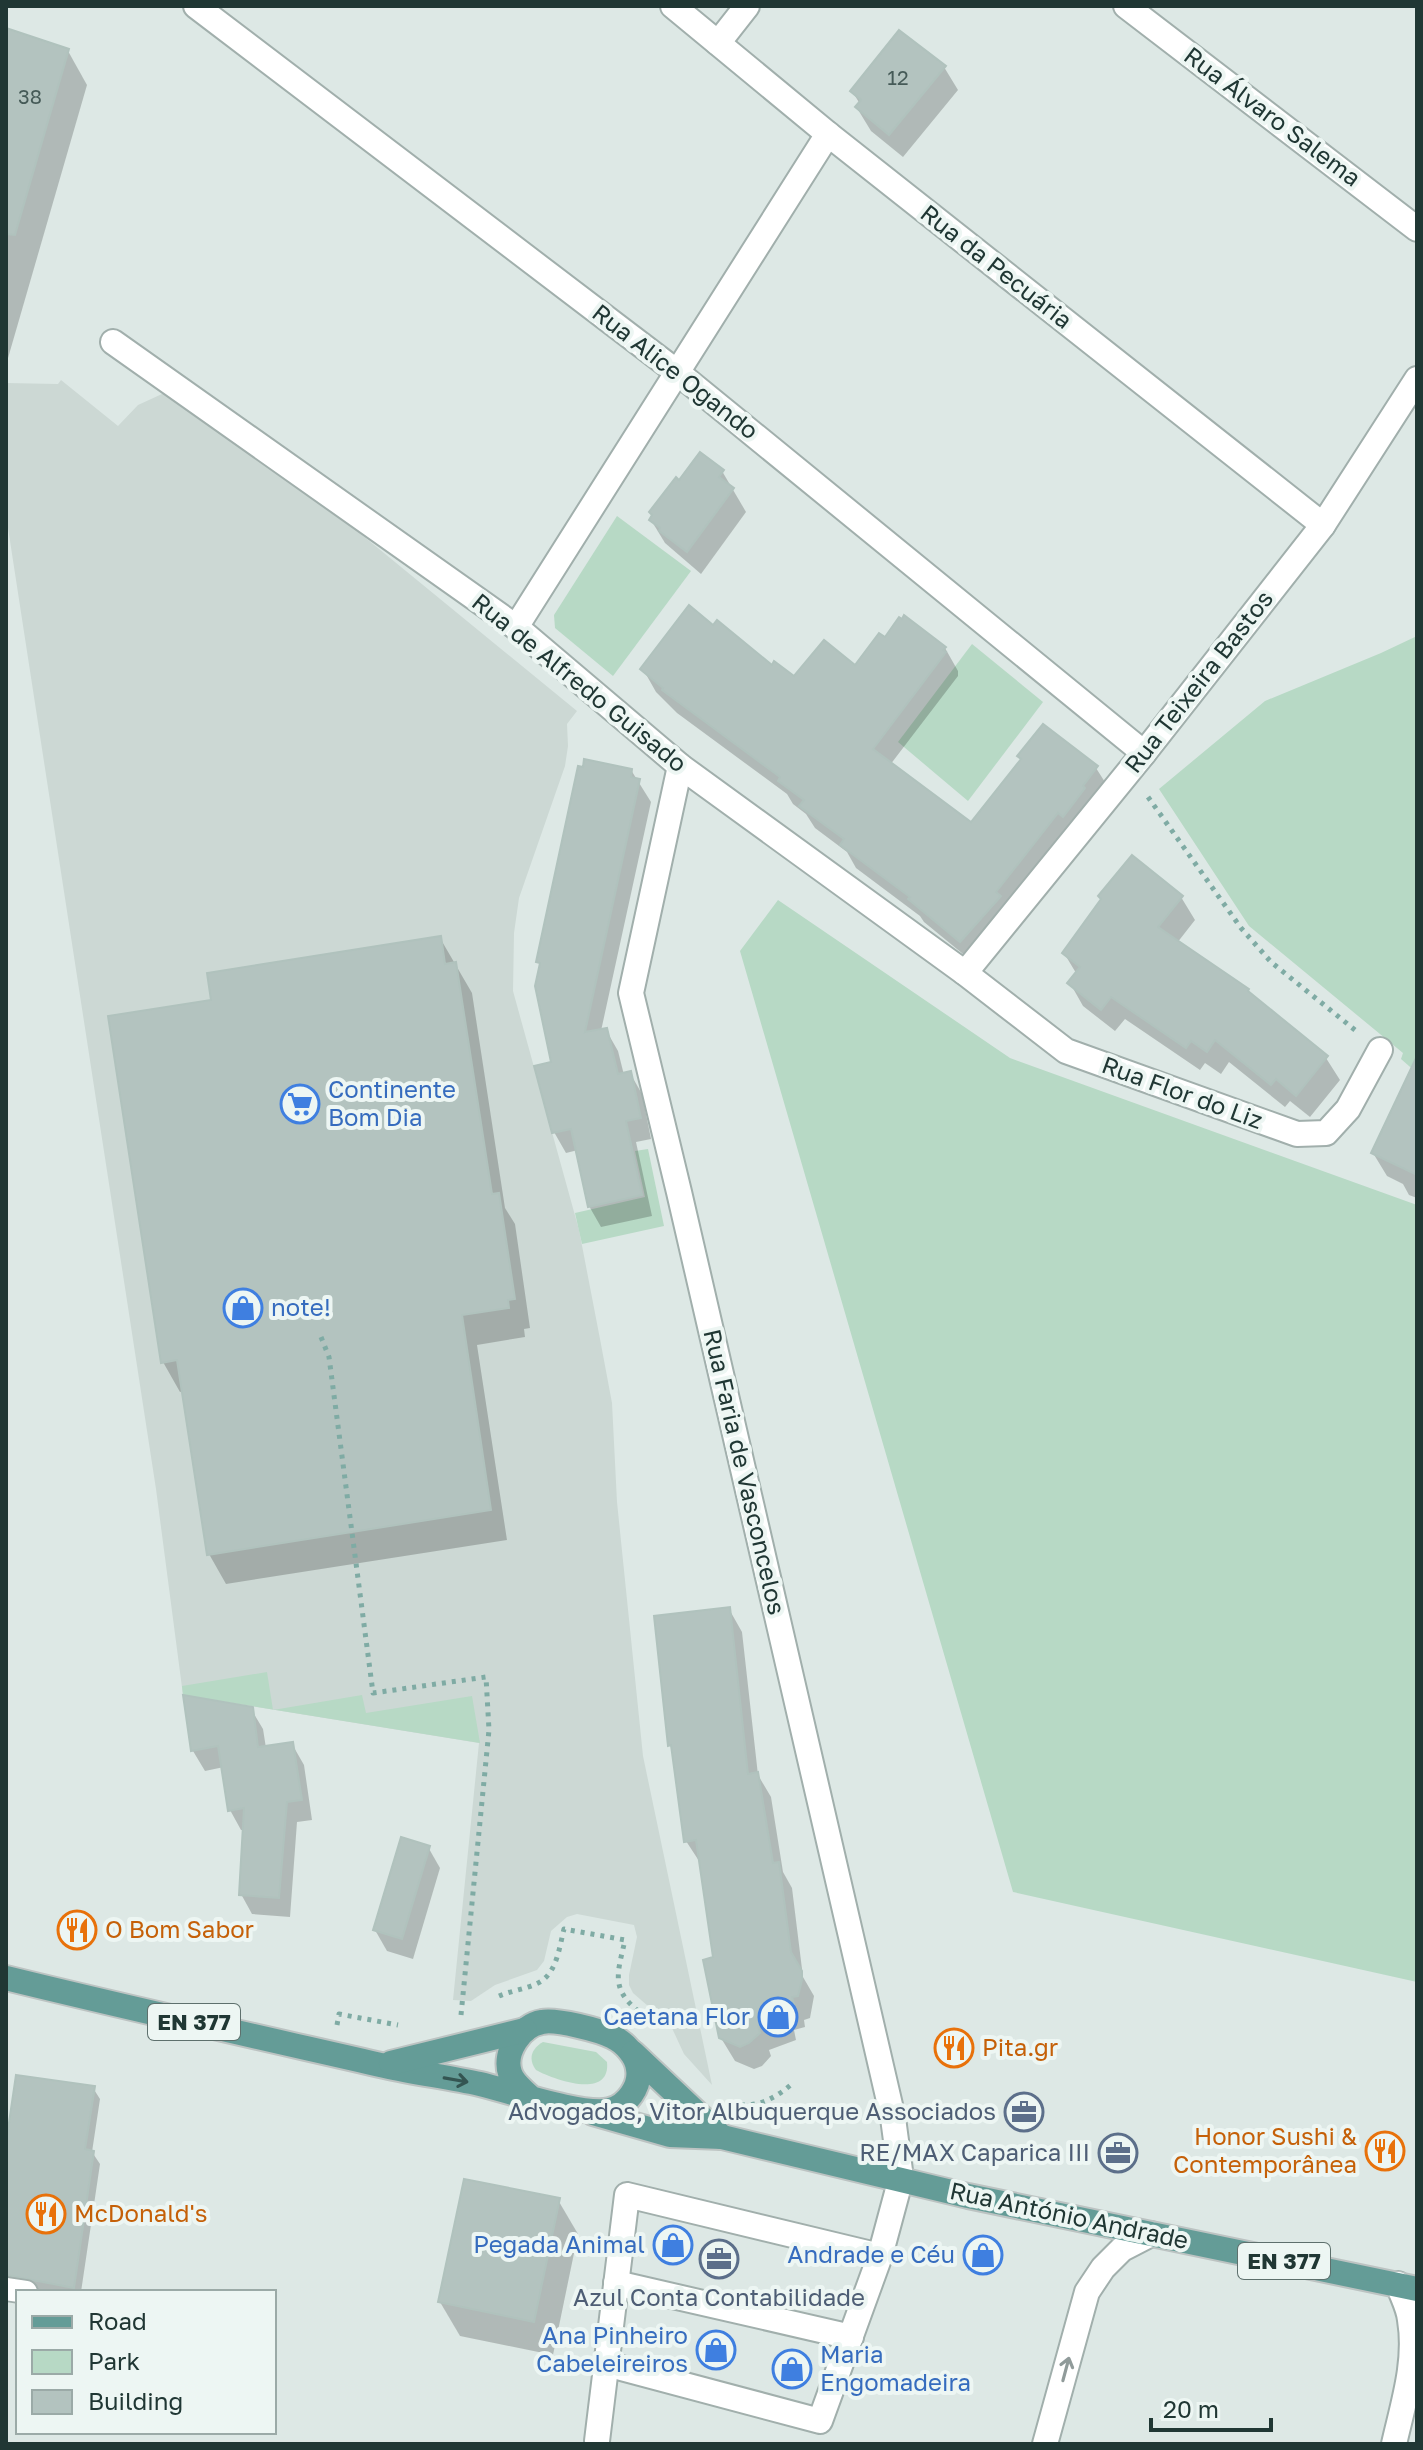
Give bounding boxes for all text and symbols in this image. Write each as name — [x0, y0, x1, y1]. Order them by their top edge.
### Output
street label: Rua Álvaro Salema — [1179, 40, 1367, 192]
house number: 12 — [887, 65, 909, 89]
house number: 38 — [18, 84, 42, 108]
street label: Rua da Pecuária — [915, 198, 1078, 334]
street label: Rua Alice Ogando — [587, 297, 765, 445]
street label: Rua Teixeira Bastos — [1117, 584, 1278, 778]
street label: Rua de Alfredo Guisado — [467, 586, 693, 777]
street label: Rua Flor do Liz — [1098, 1049, 1267, 1134]
place label: Continente Bom Dia — [328, 1074, 456, 1131]
supermarket icon: Continente Bom Dia — [279, 1083, 321, 1125]
shop icon: note! — [222, 1287, 264, 1329]
place label: note! — [271, 1292, 331, 1321]
street label: Rua Faria de Vasconcelos — [698, 1326, 792, 1617]
restaurant icon: O Bom Sabor — [56, 1909, 98, 1951]
place label: O Bom Sabor — [105, 1914, 254, 1943]
shop icon: Caetana Flor — [757, 1996, 799, 2038]
place label: Caetana Flor — [603, 2001, 750, 2030]
road number: EN 377 — [148, 2004, 240, 2040]
restaurant icon: Pita.gr — [933, 2027, 975, 2069]
place label: Pita.gr — [982, 2032, 1058, 2061]
one-way arrow — [443, 2073, 468, 2088]
office icon: Advogados, Vitor Albuquerque Associados — [1003, 2091, 1045, 2133]
place label: Advogados, Vitor Albuquerque Associados — [508, 2096, 996, 2125]
place label: Honor Sushi & Contemporânea — [1173, 2121, 1357, 2178]
restaurant icon: Honor Sushi & Contemporânea — [1364, 2130, 1406, 2172]
office icon: RE/MAX Caparica III — [1097, 2132, 1139, 2174]
place label: RE/MAX Caparica III — [859, 2137, 1090, 2166]
street label: Rua António Andrade — [947, 2175, 1191, 2254]
restaurant icon: McDonald's — [25, 2193, 67, 2235]
place label: McDonald's — [74, 2198, 207, 2227]
shop icon: Pegada Animal — [652, 2224, 694, 2266]
place label: Pegada Animal — [473, 2229, 645, 2258]
shop icon: Andrade e Céu — [962, 2234, 1004, 2276]
office icon: Azul Conta Contabilidade — [698, 2238, 740, 2280]
place label: Andrade e Céu — [787, 2239, 955, 2268]
road number: EN 377 — [1238, 2243, 1330, 2279]
place label: Azul Conta Contabilidade — [573, 2282, 865, 2311]
legend — [16, 2290, 276, 2434]
text: Road — [88, 2306, 147, 2335]
place label: Ana Pinheiro Cabeleireiros — [536, 2320, 688, 2377]
shop icon: Ana Pinheiro Cabeleireiros — [695, 2329, 737, 2371]
place label: Maria Engomadeira — [820, 2339, 971, 2396]
text: Park — [88, 2346, 140, 2375]
shop icon: Maria Engomadeira — [771, 2348, 813, 2390]
one-way arrow — [1059, 2356, 1074, 2382]
scale bar — [1151, 2382, 1271, 2432]
text: Building — [88, 2386, 183, 2415]
text: 20 m — [1163, 2394, 1219, 2423]

